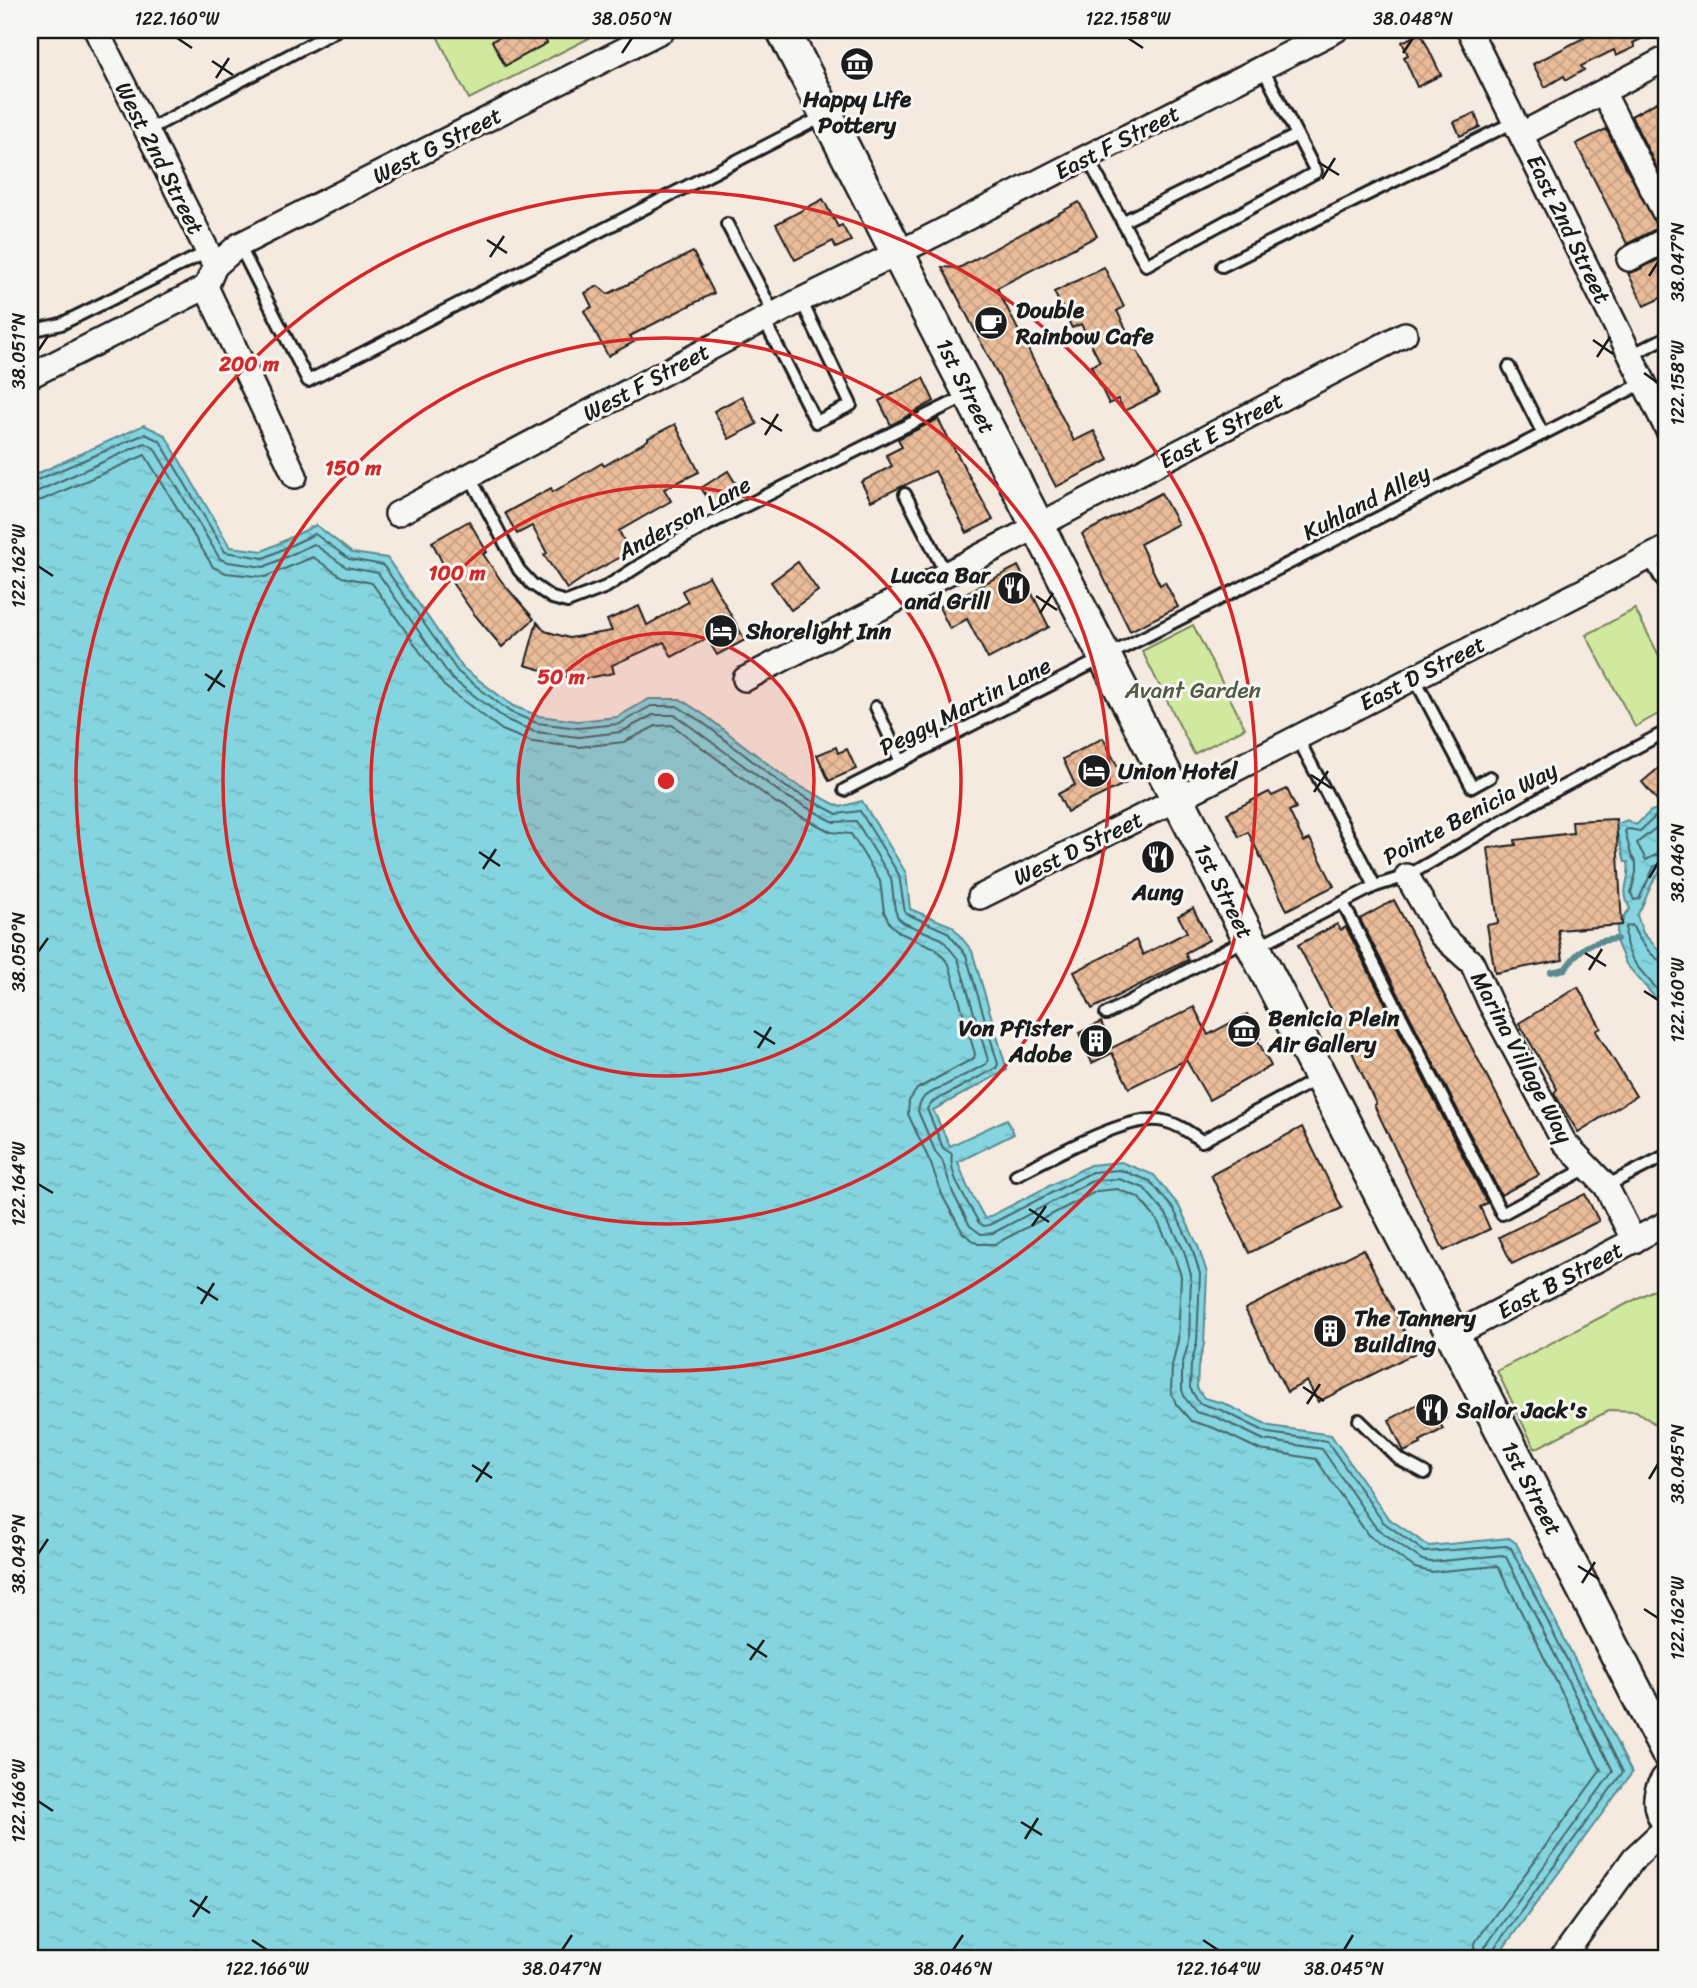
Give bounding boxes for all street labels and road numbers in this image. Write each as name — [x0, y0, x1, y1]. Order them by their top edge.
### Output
street label: West 2nd Street — [103, 74, 216, 242]
street label: East F Street — [1047, 93, 1187, 192]
street label: West G Street — [365, 95, 509, 196]
street label: East 2nd Street — [1515, 147, 1623, 311]
street label: 1st Street — [924, 331, 1007, 442]
street label: West F Street — [575, 332, 717, 433]
street label: East E Street — [1151, 380, 1291, 481]
street label: Kuhland Alley — [1295, 453, 1438, 552]
street label: Anderson Lane — [609, 465, 759, 573]
street label: East D Street — [1352, 624, 1493, 723]
street label: Peggy Martin Lane — [872, 645, 1059, 768]
street label: Pointe Benicia Way — [1375, 750, 1565, 877]
street label: West D Street — [1006, 799, 1150, 898]
street label: 1st Street — [1182, 836, 1265, 947]
street label: Marina Village Way — [1459, 964, 1584, 1151]
street label: East B Street — [1490, 1230, 1631, 1331]
street label: 1st Street — [1489, 1433, 1574, 1543]

